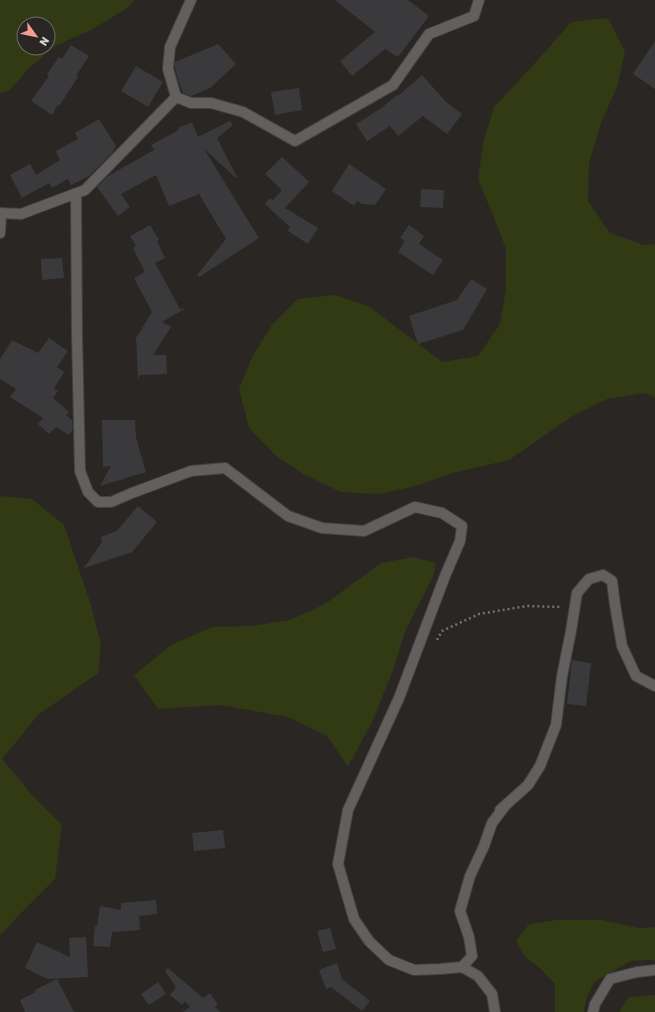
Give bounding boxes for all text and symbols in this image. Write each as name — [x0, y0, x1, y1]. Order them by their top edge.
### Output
north arrow — [16, 16, 56, 56]
text: N — [36, 34, 52, 48]

